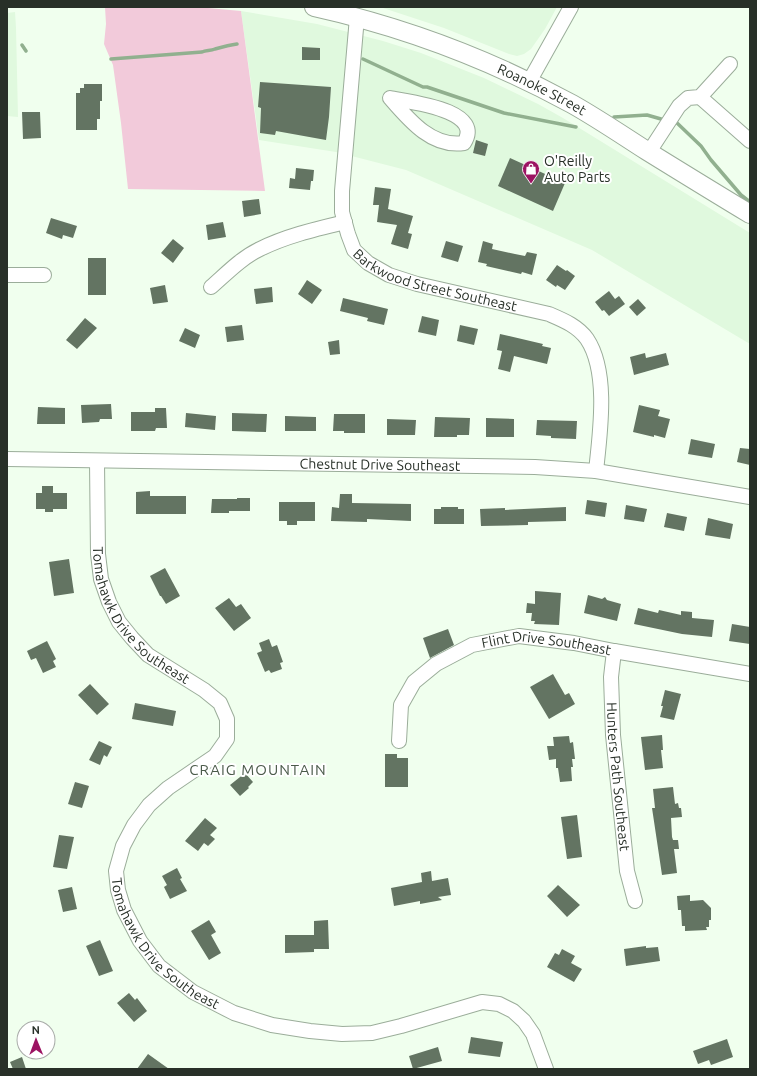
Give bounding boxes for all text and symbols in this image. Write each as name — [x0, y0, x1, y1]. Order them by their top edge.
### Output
street label: Roanoke Street — [495, 60, 590, 119]
place label: O'Reilly Auto Parts — [544, 153, 610, 185]
shop icon: O'Reilly Auto Parts — [521, 159, 541, 184]
street label: Barkwood Street Southeast — [350, 245, 519, 315]
street label: Chestnut Drive Southeast — [300, 455, 461, 474]
street label: Tomahawk Drive Southeast — [90, 546, 193, 687]
street label: Flint Drive Southeast — [480, 628, 613, 658]
street label: Hunters Path Southeast — [604, 702, 633, 852]
district label: CRAIG MOUNTAIN — [189, 761, 327, 778]
street label: Tomahawk Drive Southeast — [109, 877, 223, 1012]
north arrow — [16, 1020, 56, 1060]
text: N — [32, 1024, 40, 1036]

